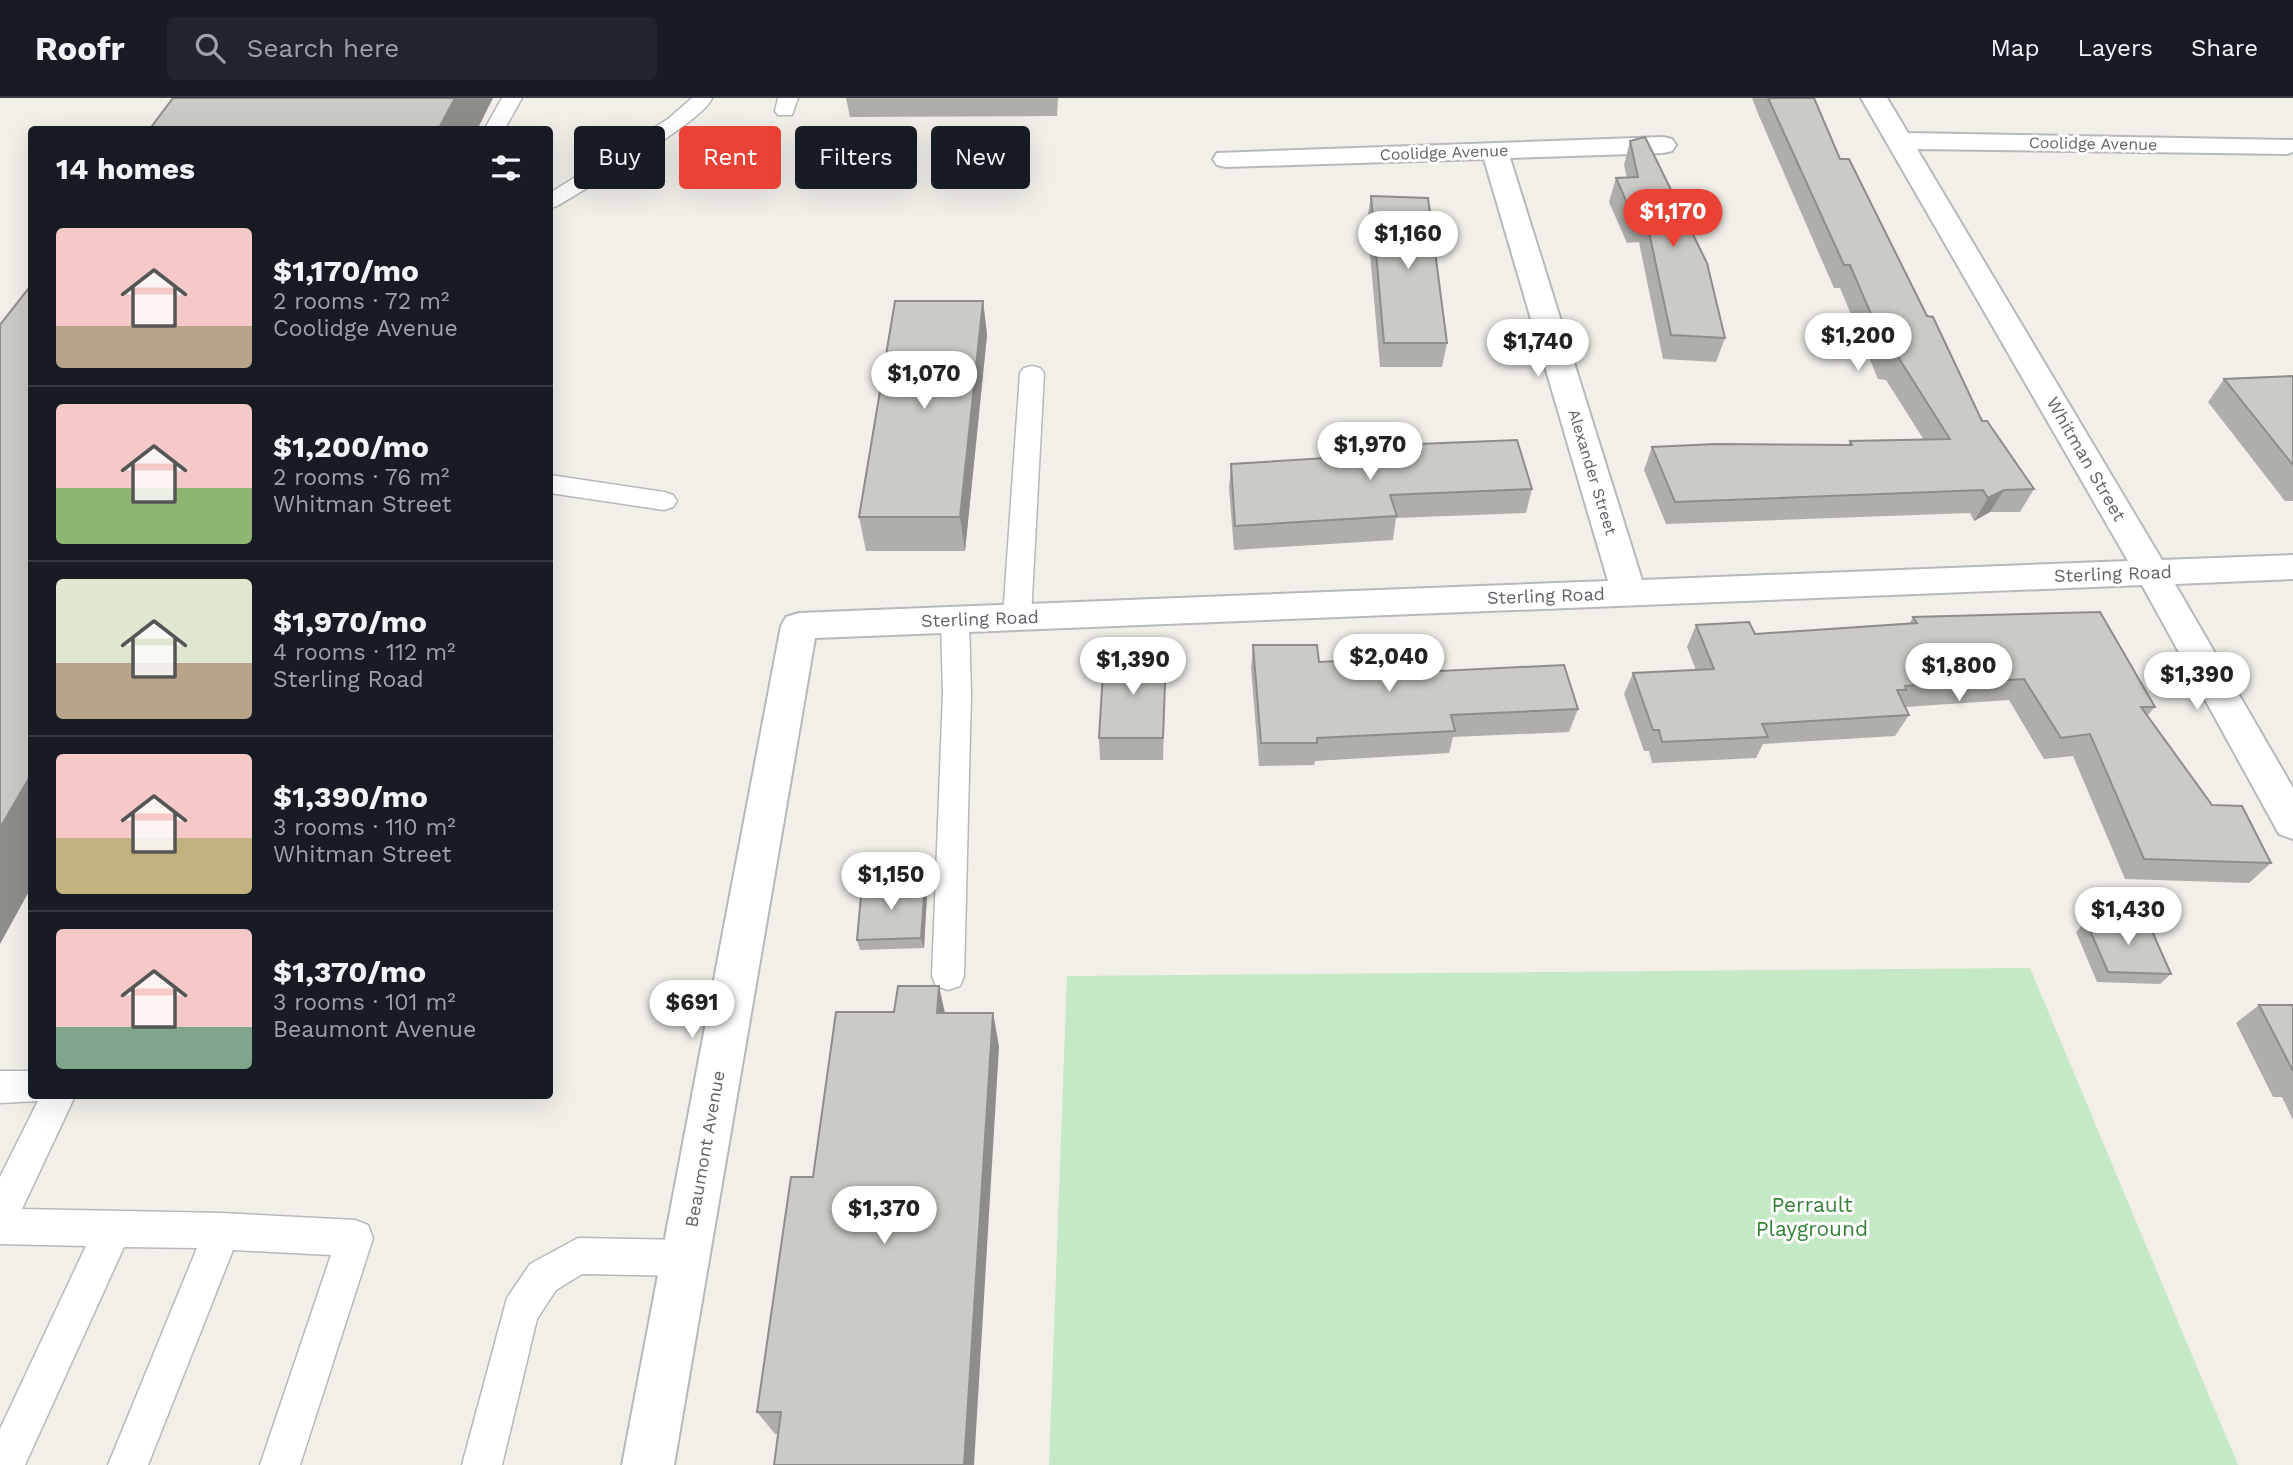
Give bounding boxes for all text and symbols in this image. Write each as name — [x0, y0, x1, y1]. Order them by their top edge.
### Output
search box — [167, 17, 657, 80]
text: Roofr — [35, 29, 125, 68]
icon: search — [191, 29, 229, 67]
text: Search here — [247, 33, 399, 63]
text: Map — [1991, 34, 2039, 62]
text: Layers — [2077, 34, 2153, 62]
text: Share — [2191, 34, 2258, 62]
chip: Buy — [574, 126, 665, 189]
chip: Rent — [679, 126, 781, 189]
chip: Filters — [795, 126, 917, 189]
chip: New — [931, 126, 1030, 189]
street label: Coolidge Avenue — [2029, 133, 2157, 154]
street label: Coolidge Avenue — [1379, 141, 1509, 164]
icon: filters — [487, 149, 525, 187]
text: 14 homes — [56, 151, 195, 186]
pin: $1,170 — [1616, 190, 1730, 249]
text: $1,170 — [1639, 198, 1707, 225]
pin: $1,160 — [1351, 212, 1465, 271]
text: $1,160 — [1374, 220, 1442, 247]
text: $1,170/mo — [273, 253, 419, 288]
icon: home — [112, 256, 196, 340]
text: 2 rooms · 72 m² — [273, 288, 449, 315]
pin: $1,200 — [1801, 314, 1915, 373]
text: Coolidge Avenue — [273, 315, 458, 342]
pin: $1,740 — [1481, 320, 1595, 379]
text: $1,200 — [1821, 322, 1895, 349]
text: $1,740 — [1503, 328, 1573, 355]
pin: $1,070 — [867, 352, 981, 411]
text: $1,070 — [887, 360, 961, 387]
street label: Whitman Street — [2042, 393, 2131, 525]
street label: Alexander Street — [1564, 407, 1621, 538]
pin: $1,970 — [1313, 422, 1427, 482]
text: $1,200/mo — [273, 429, 429, 464]
text: $1,970 — [1333, 431, 1407, 458]
icon: home — [112, 432, 196, 516]
text: 2 rooms · 76 m² — [273, 464, 449, 491]
text: Whitman Street — [273, 491, 451, 518]
street label: Sterling Road — [2054, 561, 2172, 586]
street label: Sterling Road — [1487, 583, 1605, 608]
text: $1,970/mo — [273, 604, 427, 639]
street label: Sterling Road — [921, 606, 1039, 631]
icon: home — [112, 607, 196, 691]
pin: $2,040 — [1332, 634, 1446, 694]
pin: $1,390 — [1076, 638, 1190, 697]
text: 4 rooms · 112 m² — [273, 639, 455, 666]
text: $2,040 — [1349, 643, 1429, 670]
pin: $1,800 — [1902, 644, 2016, 703]
text: $1,390 — [1096, 646, 1170, 673]
text: $1,800 — [1921, 652, 1997, 679]
pin: $1,390 — [2140, 652, 2254, 712]
text: $1,390 — [2160, 661, 2234, 688]
text: Sterling Road — [273, 666, 424, 693]
text: $1,390/mo — [273, 779, 428, 814]
icon: home — [112, 782, 196, 866]
text: 3 rooms · 110 m² — [273, 814, 456, 841]
text: Whitman Street — [273, 841, 451, 868]
pin: $1,150 — [834, 852, 948, 912]
text: $1,150 — [857, 861, 925, 888]
pin: $1,430 — [2071, 888, 2185, 947]
text: $1,430 — [2091, 896, 2165, 923]
text: $1,370/mo — [273, 954, 426, 989]
icon: home — [112, 957, 196, 1041]
pin: $691 — [651, 981, 733, 1040]
text: 3 rooms · 101 m² — [273, 989, 456, 1016]
text: $691 — [666, 989, 719, 1016]
text: Beaumont Avenue — [273, 1016, 476, 1043]
street label: Beaumont Avenue — [680, 1069, 729, 1229]
pin: $1,370 — [827, 1186, 941, 1246]
park label: Perrault Playground — [1756, 1192, 1868, 1241]
text: $1,370 — [848, 1195, 920, 1222]

